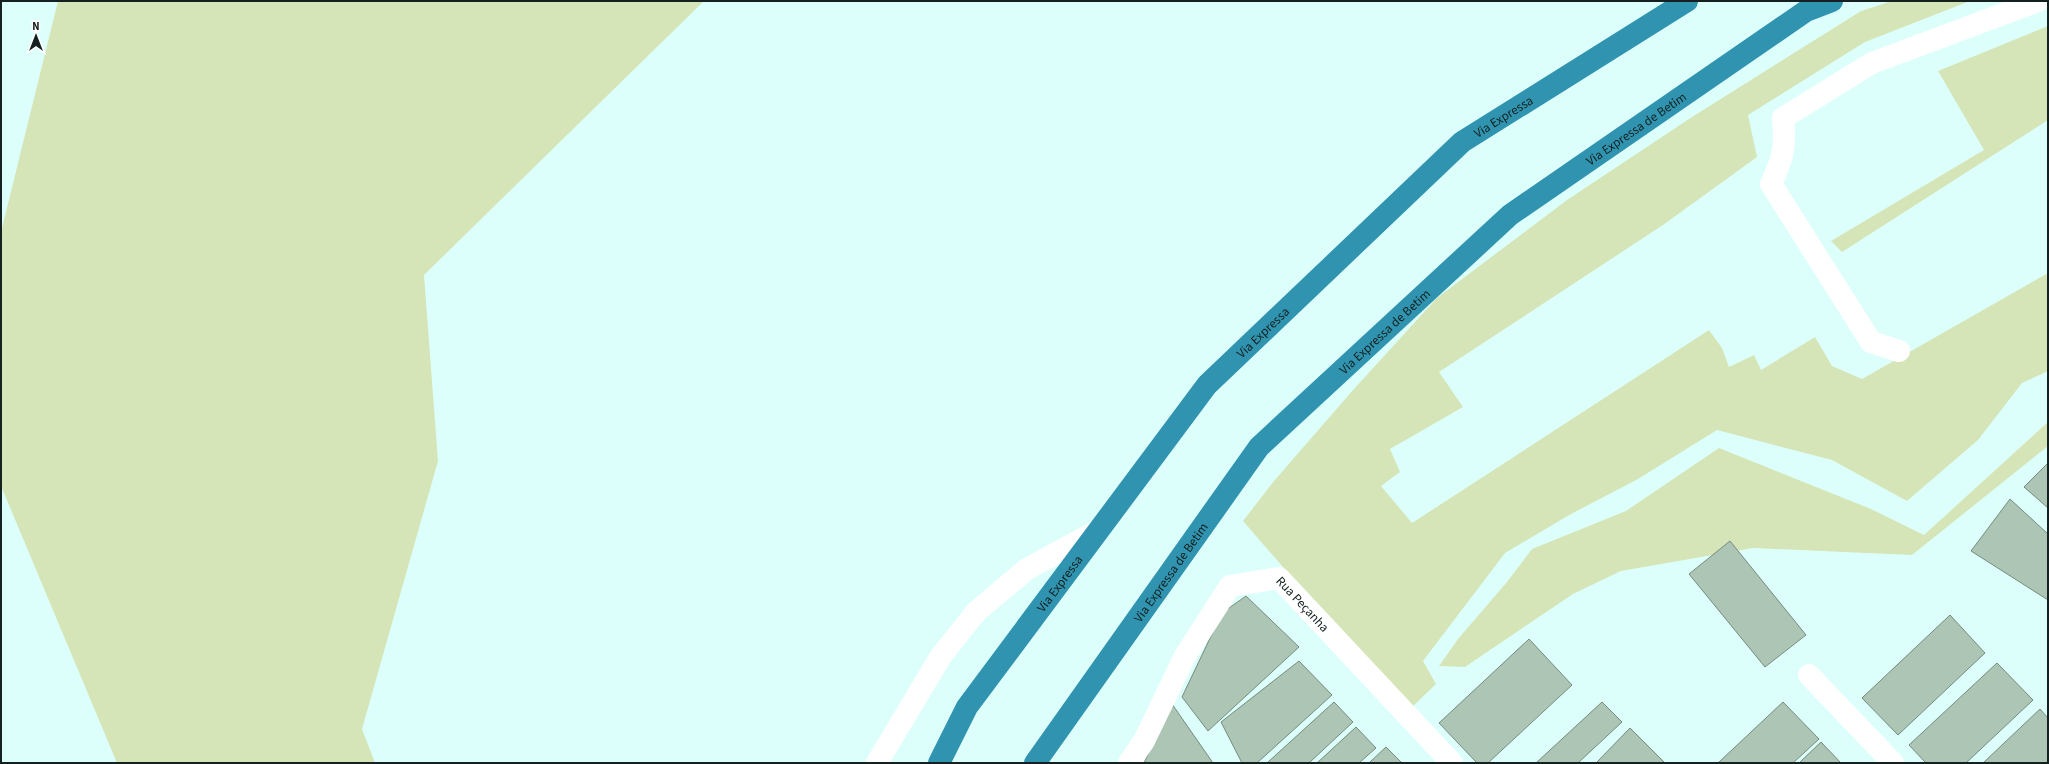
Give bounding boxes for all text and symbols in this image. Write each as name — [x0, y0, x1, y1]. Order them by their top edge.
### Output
north arrow — [16, 16, 56, 56]
text: N — [32, 19, 40, 34]
street label: Via Expressa de Betim — [1583, 88, 1690, 170]
street label: Via Expressa — [1471, 92, 1537, 142]
street label: Via Expressa de Betim — [1336, 285, 1434, 379]
street label: Via Expressa — [1233, 303, 1294, 362]
street label: Via Expressa de Betim — [1130, 519, 1213, 626]
street label: Via Expressa — [1033, 552, 1087, 616]
street label: Rua Peçanha — [1272, 573, 1333, 636]

